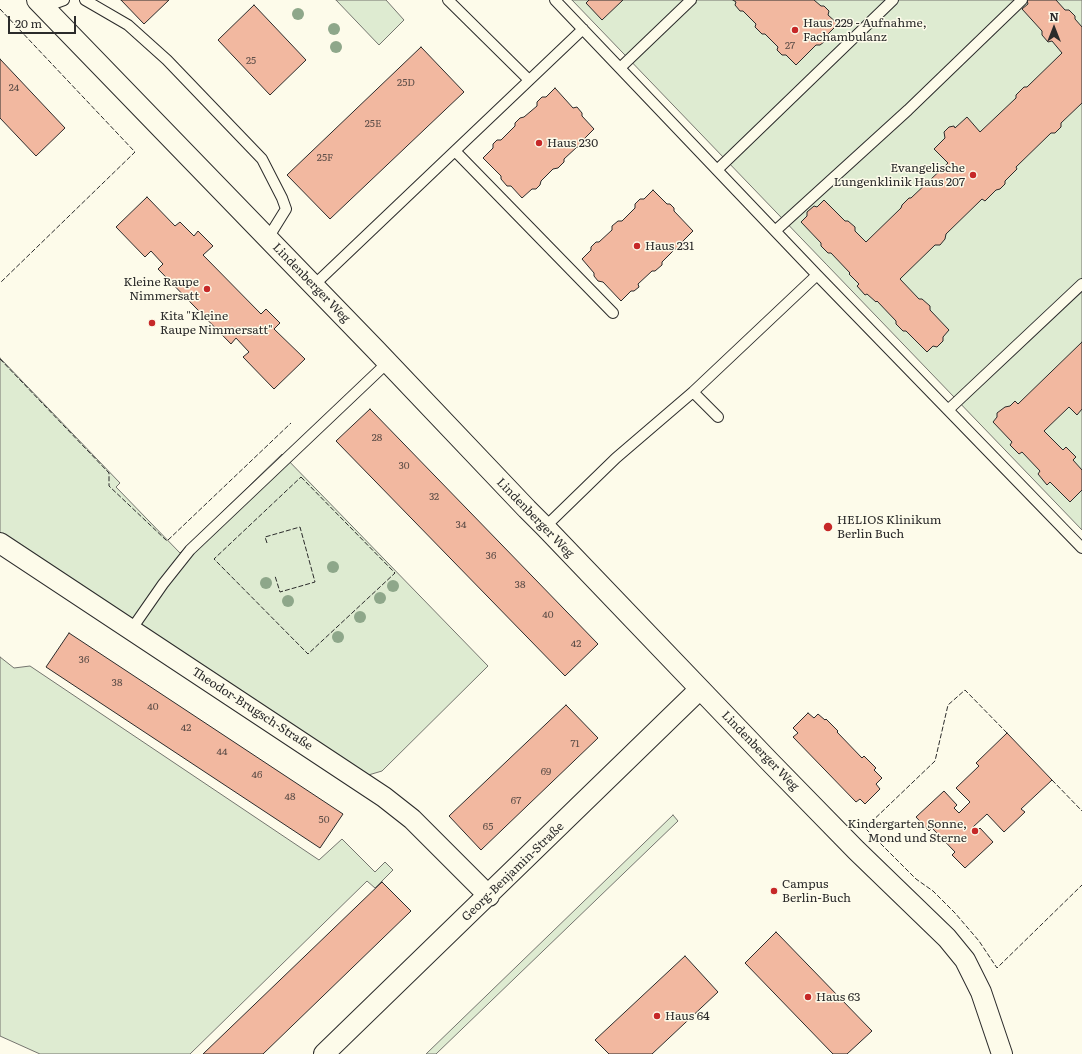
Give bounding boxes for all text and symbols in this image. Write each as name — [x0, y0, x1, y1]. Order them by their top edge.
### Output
scale bar — [10, 8, 78, 34]
north arrow — [1034, 8, 1074, 48]
text: N — [1049, 8, 1059, 24]
text: 20 m — [15, 14, 42, 32]
place label: Haus 229 - Aufnahme, Fachambulanz — [803, 16, 927, 44]
marker: Haus 229 - Aufnahme, Fachambulanz — [790, 25, 800, 35]
house number: 27 — [785, 40, 795, 52]
house number: 25 — [246, 55, 256, 67]
house number: 25D — [397, 77, 415, 89]
house number: 24 — [9, 82, 19, 94]
house number: 25E — [365, 118, 381, 130]
place label: Haus 230 — [547, 136, 598, 150]
marker: Haus 230 — [534, 138, 544, 148]
house number: 25F — [317, 152, 333, 164]
place label: Evangelische Lungenklinik Haus 207 — [834, 161, 965, 189]
marker: Evangelische Lungenklinik Haus 207 — [968, 170, 978, 180]
place label: Haus 231 — [645, 239, 694, 253]
street label: Lindenberger Weg — [269, 240, 353, 326]
marker: Haus 231 — [632, 241, 642, 251]
place label: Kleine Raupe Nimmersatt — [123, 275, 199, 303]
marker: Kleine Raupe Nimmersatt — [202, 284, 212, 294]
place label: Kita "Kleine Raupe Nimmersatt" — [160, 309, 273, 337]
marker: Kita "Kleine Raupe Nimmersatt" — [147, 318, 157, 328]
house number: 28 — [372, 432, 382, 444]
house number: 30 — [398, 460, 410, 472]
street label: Lindenberger Weg — [493, 475, 577, 561]
house number: 32 — [429, 491, 439, 503]
place label: HELIOS Klinikum Berlin Buch — [837, 513, 941, 541]
house number: 34 — [456, 519, 466, 531]
marker: HELIOS Klinikum Berlin Buch — [822, 521, 834, 533]
house number: 36 — [486, 550, 496, 562]
house number: 38 — [515, 579, 525, 591]
house number: 40 — [542, 609, 554, 621]
house number: 42 — [571, 638, 581, 650]
house number: 36 — [79, 654, 89, 666]
street label: Theodor-Brugsch-Straße — [189, 665, 315, 753]
house number: 38 — [112, 677, 122, 689]
house number: 40 — [147, 701, 159, 713]
street label: Lindenberger Weg — [718, 708, 802, 794]
house number: 42 — [181, 722, 191, 734]
house number: 71 — [570, 738, 580, 750]
house number: 44 — [216, 746, 228, 758]
house number: 69 — [541, 766, 551, 778]
house number: 46 — [252, 769, 262, 781]
house number: 48 — [284, 791, 296, 803]
house number: 67 — [511, 795, 521, 807]
house number: 50 — [319, 814, 329, 826]
place label: Kindergarten Sonne, Mond und Sterne — [847, 817, 967, 845]
street label: Georg-Benjamin-Straße — [459, 820, 567, 924]
house number: 65 — [483, 821, 493, 833]
marker: Kindergarten Sonne, Mond und Sterne — [970, 826, 980, 836]
place label: Campus Berlin-Buch — [782, 877, 851, 905]
marker: Campus Berlin-Buch — [769, 886, 779, 896]
place label: Haus 63 — [816, 990, 861, 1004]
marker: Haus 63 — [803, 992, 813, 1002]
place label: Haus 64 — [665, 1009, 710, 1023]
marker: Haus 64 — [652, 1011, 662, 1021]

